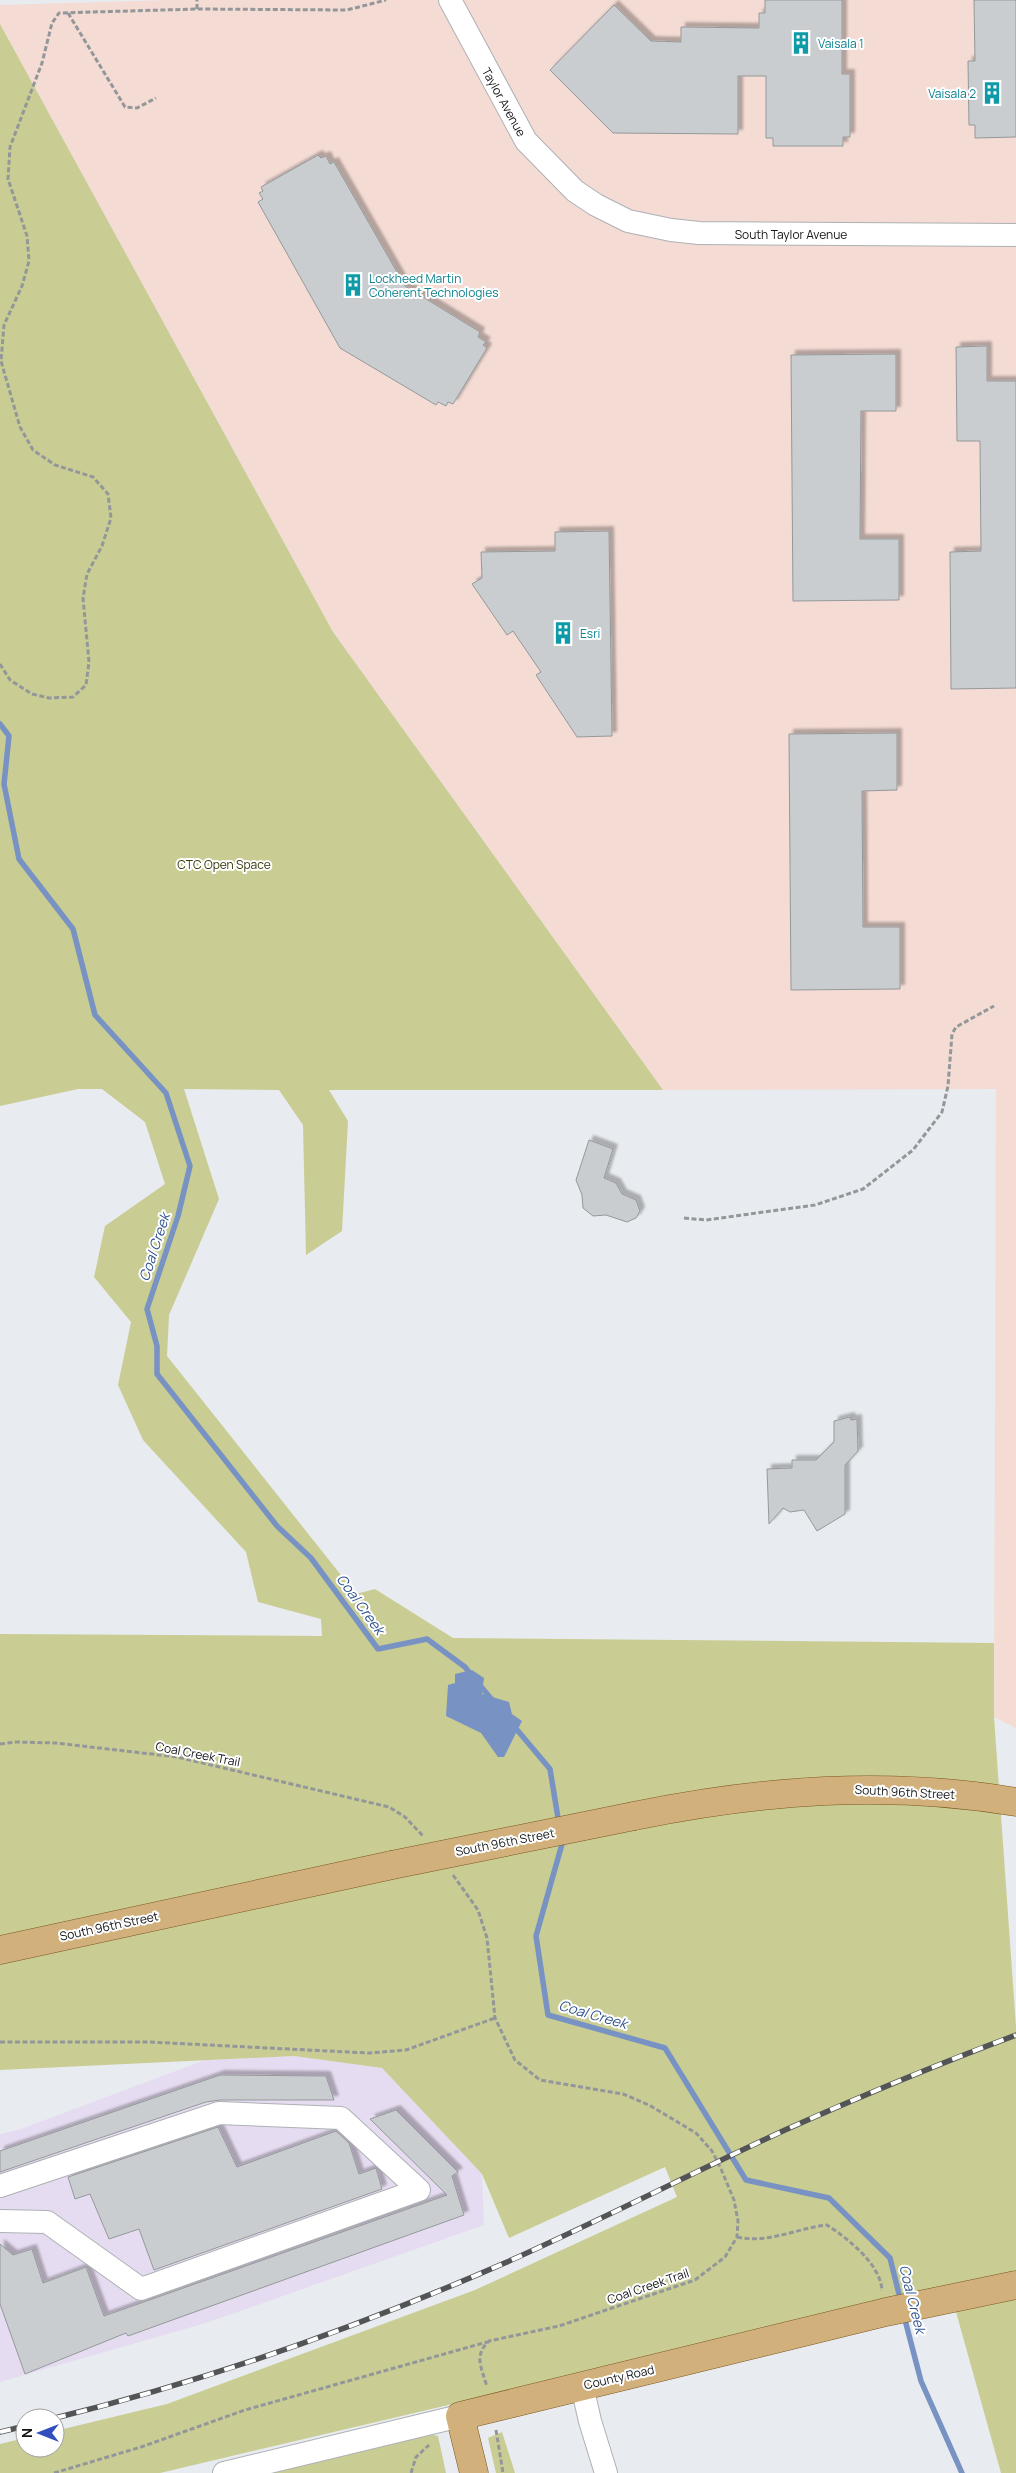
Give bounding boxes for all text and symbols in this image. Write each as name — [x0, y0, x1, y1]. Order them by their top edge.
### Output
building icon: Vaisala 1 — [788, 30, 814, 56]
place label: Vaisala 1 — [818, 35, 864, 52]
street label: Taylor Avenue — [478, 64, 530, 140]
building icon: Vaisala 2 — [979, 80, 1005, 106]
place label: Vaisala 2 — [928, 85, 976, 102]
street label: South Taylor Avenue — [735, 226, 847, 243]
place label: Lockheed Martin Coherent Technologies — [369, 270, 499, 301]
building icon: Lockheed Martin Coherent Technologies — [340, 272, 366, 298]
building icon: Esri — [550, 620, 576, 646]
place label: Esri — [580, 625, 600, 642]
park label: CTC Open Space — [177, 856, 271, 873]
water label: Coal Creek — [134, 1209, 175, 1283]
water label: Coal Creek — [333, 1570, 391, 1640]
street label: Coal Creek Trail — [154, 1737, 242, 1771]
street label: South 96th Street — [854, 1781, 956, 1803]
street label: South 96th Street — [454, 1824, 556, 1860]
street label: South 96th Street — [58, 1907, 160, 1945]
water label: Coal Creek — [557, 1995, 631, 2033]
water label: Coal Creek — [895, 2263, 931, 2337]
street label: Coal Creek Trail — [605, 2264, 691, 2308]
street label: County Road — [582, 2361, 656, 2393]
north arrow — [15, 2408, 65, 2458]
text: N — [17, 2428, 36, 2438]

